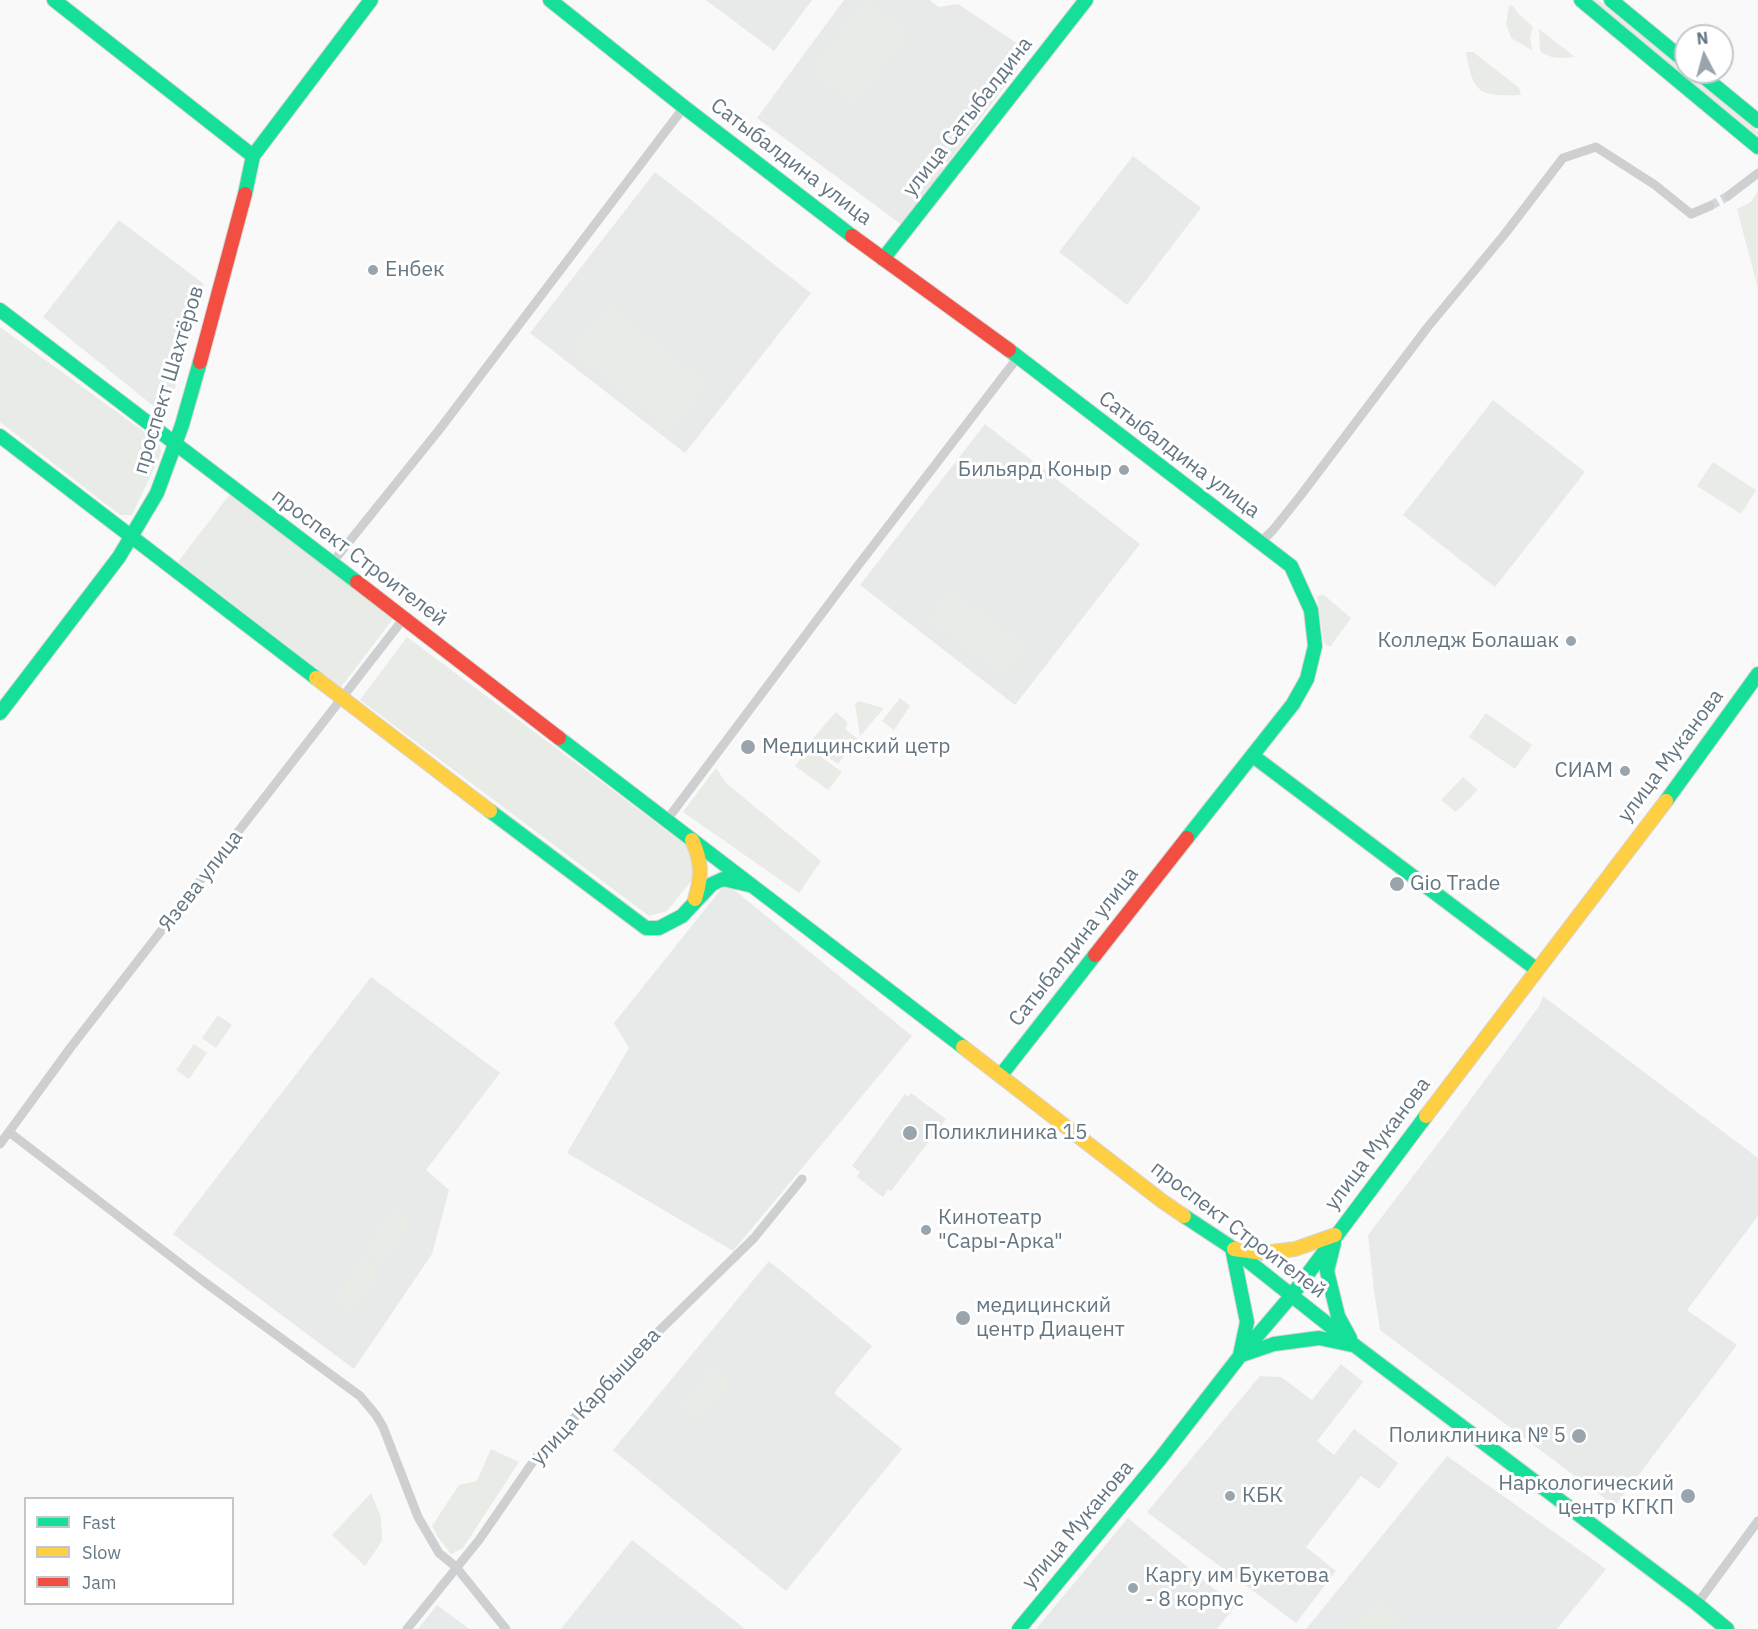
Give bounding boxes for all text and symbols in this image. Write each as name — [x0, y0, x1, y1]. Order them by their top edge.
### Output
north arrow — [1674, 24, 1734, 84]
text: N — [1696, 28, 1709, 49]
street label: улица Сатыбалдина — [898, 32, 1038, 202]
street label: Сатыбалдина улица — [705, 93, 877, 231]
place label: Енбек — [385, 257, 445, 283]
marker: Енбек — [366, 263, 380, 277]
street label: проспект Шахтёров — [128, 283, 210, 477]
street label: Сатыбалдина улица — [1093, 386, 1265, 524]
place label: Бильярд Коныр — [958, 457, 1112, 483]
marker: Бильярд Коныр — [1117, 463, 1131, 477]
street label: проспект Строителей — [266, 484, 452, 632]
place label: Колледж Болашак — [1377, 628, 1559, 654]
marker: Колледж Болашак — [1564, 634, 1578, 648]
street label: улица Муканова — [1613, 684, 1729, 828]
place label: Медицинский цетр — [762, 734, 950, 760]
marker: Медицинский цетр — [739, 738, 757, 756]
place label: СИАМ — [1555, 758, 1613, 784]
marker: СИАМ — [1618, 764, 1632, 778]
street label: Язева улица — [154, 825, 248, 937]
street label: Сатыбалдина улица — [1004, 862, 1144, 1032]
place label: Gio Trade — [1410, 871, 1500, 897]
marker: Gio Trade — [1388, 875, 1406, 893]
street label: улица Муканова — [1320, 1072, 1436, 1216]
place label: Поликлиника 15 — [924, 1120, 1088, 1146]
marker: Поликлиника 15 — [901, 1124, 919, 1142]
street label: проспект Строителей — [1145, 1156, 1331, 1304]
place label: Кинотеатр "Сары-Арка" — [938, 1205, 1063, 1255]
marker: Кинотеатр "Сары-Арка" — [919, 1223, 933, 1237]
place label: медицинский центр Диацент — [976, 1293, 1125, 1343]
marker: медицинский центр Диацент — [954, 1309, 972, 1327]
street label: улица Карбышева — [526, 1323, 666, 1471]
place label: Поликлиника № 5 — [1388, 1423, 1566, 1449]
marker: Поликлиника № 5 — [1570, 1427, 1588, 1445]
street label: улица Муканова — [1017, 1456, 1139, 1594]
place label: Наркологический центр КГКП — [1498, 1471, 1674, 1521]
place label: КБК — [1242, 1483, 1283, 1509]
marker: Наркологический центр КГКП — [1679, 1487, 1697, 1505]
marker: КБК — [1223, 1489, 1237, 1503]
legend — [24, 1497, 234, 1605]
text: Fast — [82, 1511, 116, 1534]
text: Slow — [82, 1541, 121, 1564]
place label: Каргу им Букетова - 8 корпус — [1145, 1563, 1329, 1613]
text: Jam — [82, 1571, 117, 1594]
marker: Каргу им Букетова - 8 корпус — [1126, 1581, 1140, 1595]

